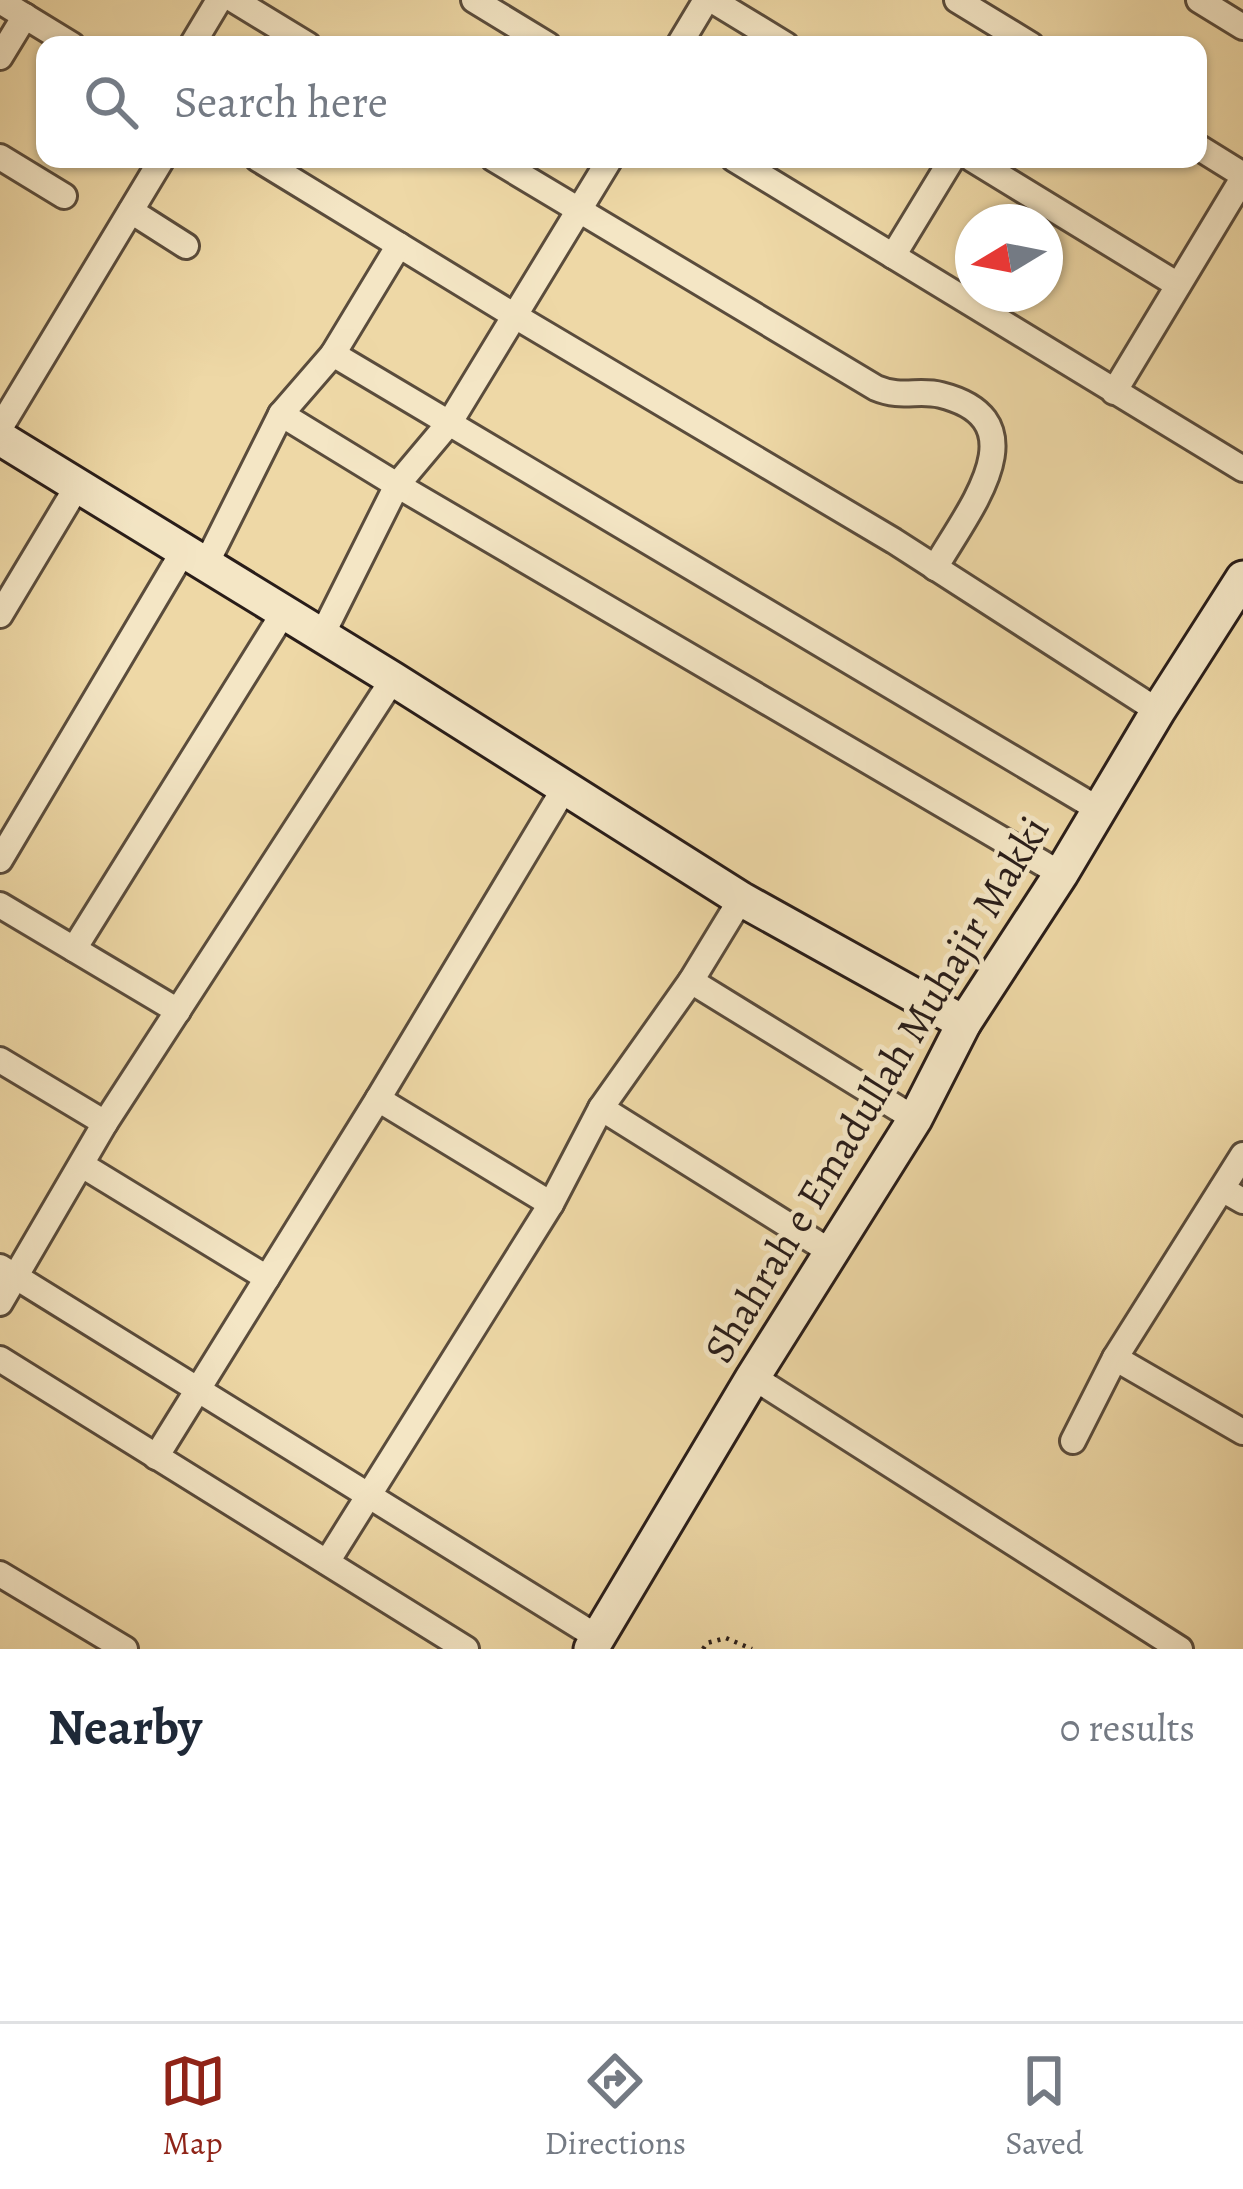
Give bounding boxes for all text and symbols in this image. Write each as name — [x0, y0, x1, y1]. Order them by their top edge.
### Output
search box — [36, 36, 1207, 168]
icon: search — [78, 69, 144, 135]
text: Search here — [174, 71, 388, 133]
north arrow — [955, 204, 1063, 312]
street label: Shahrah e Emadullah Muhajir Makki — [690, 805, 1062, 1373]
text: Nearby — [48, 1692, 202, 1762]
text: 0 results — [1060, 1701, 1195, 1754]
tab: Map — [160, 2048, 226, 2165]
tab: Directions — [545, 2048, 686, 2165]
tab: Saved — [1005, 2048, 1083, 2165]

